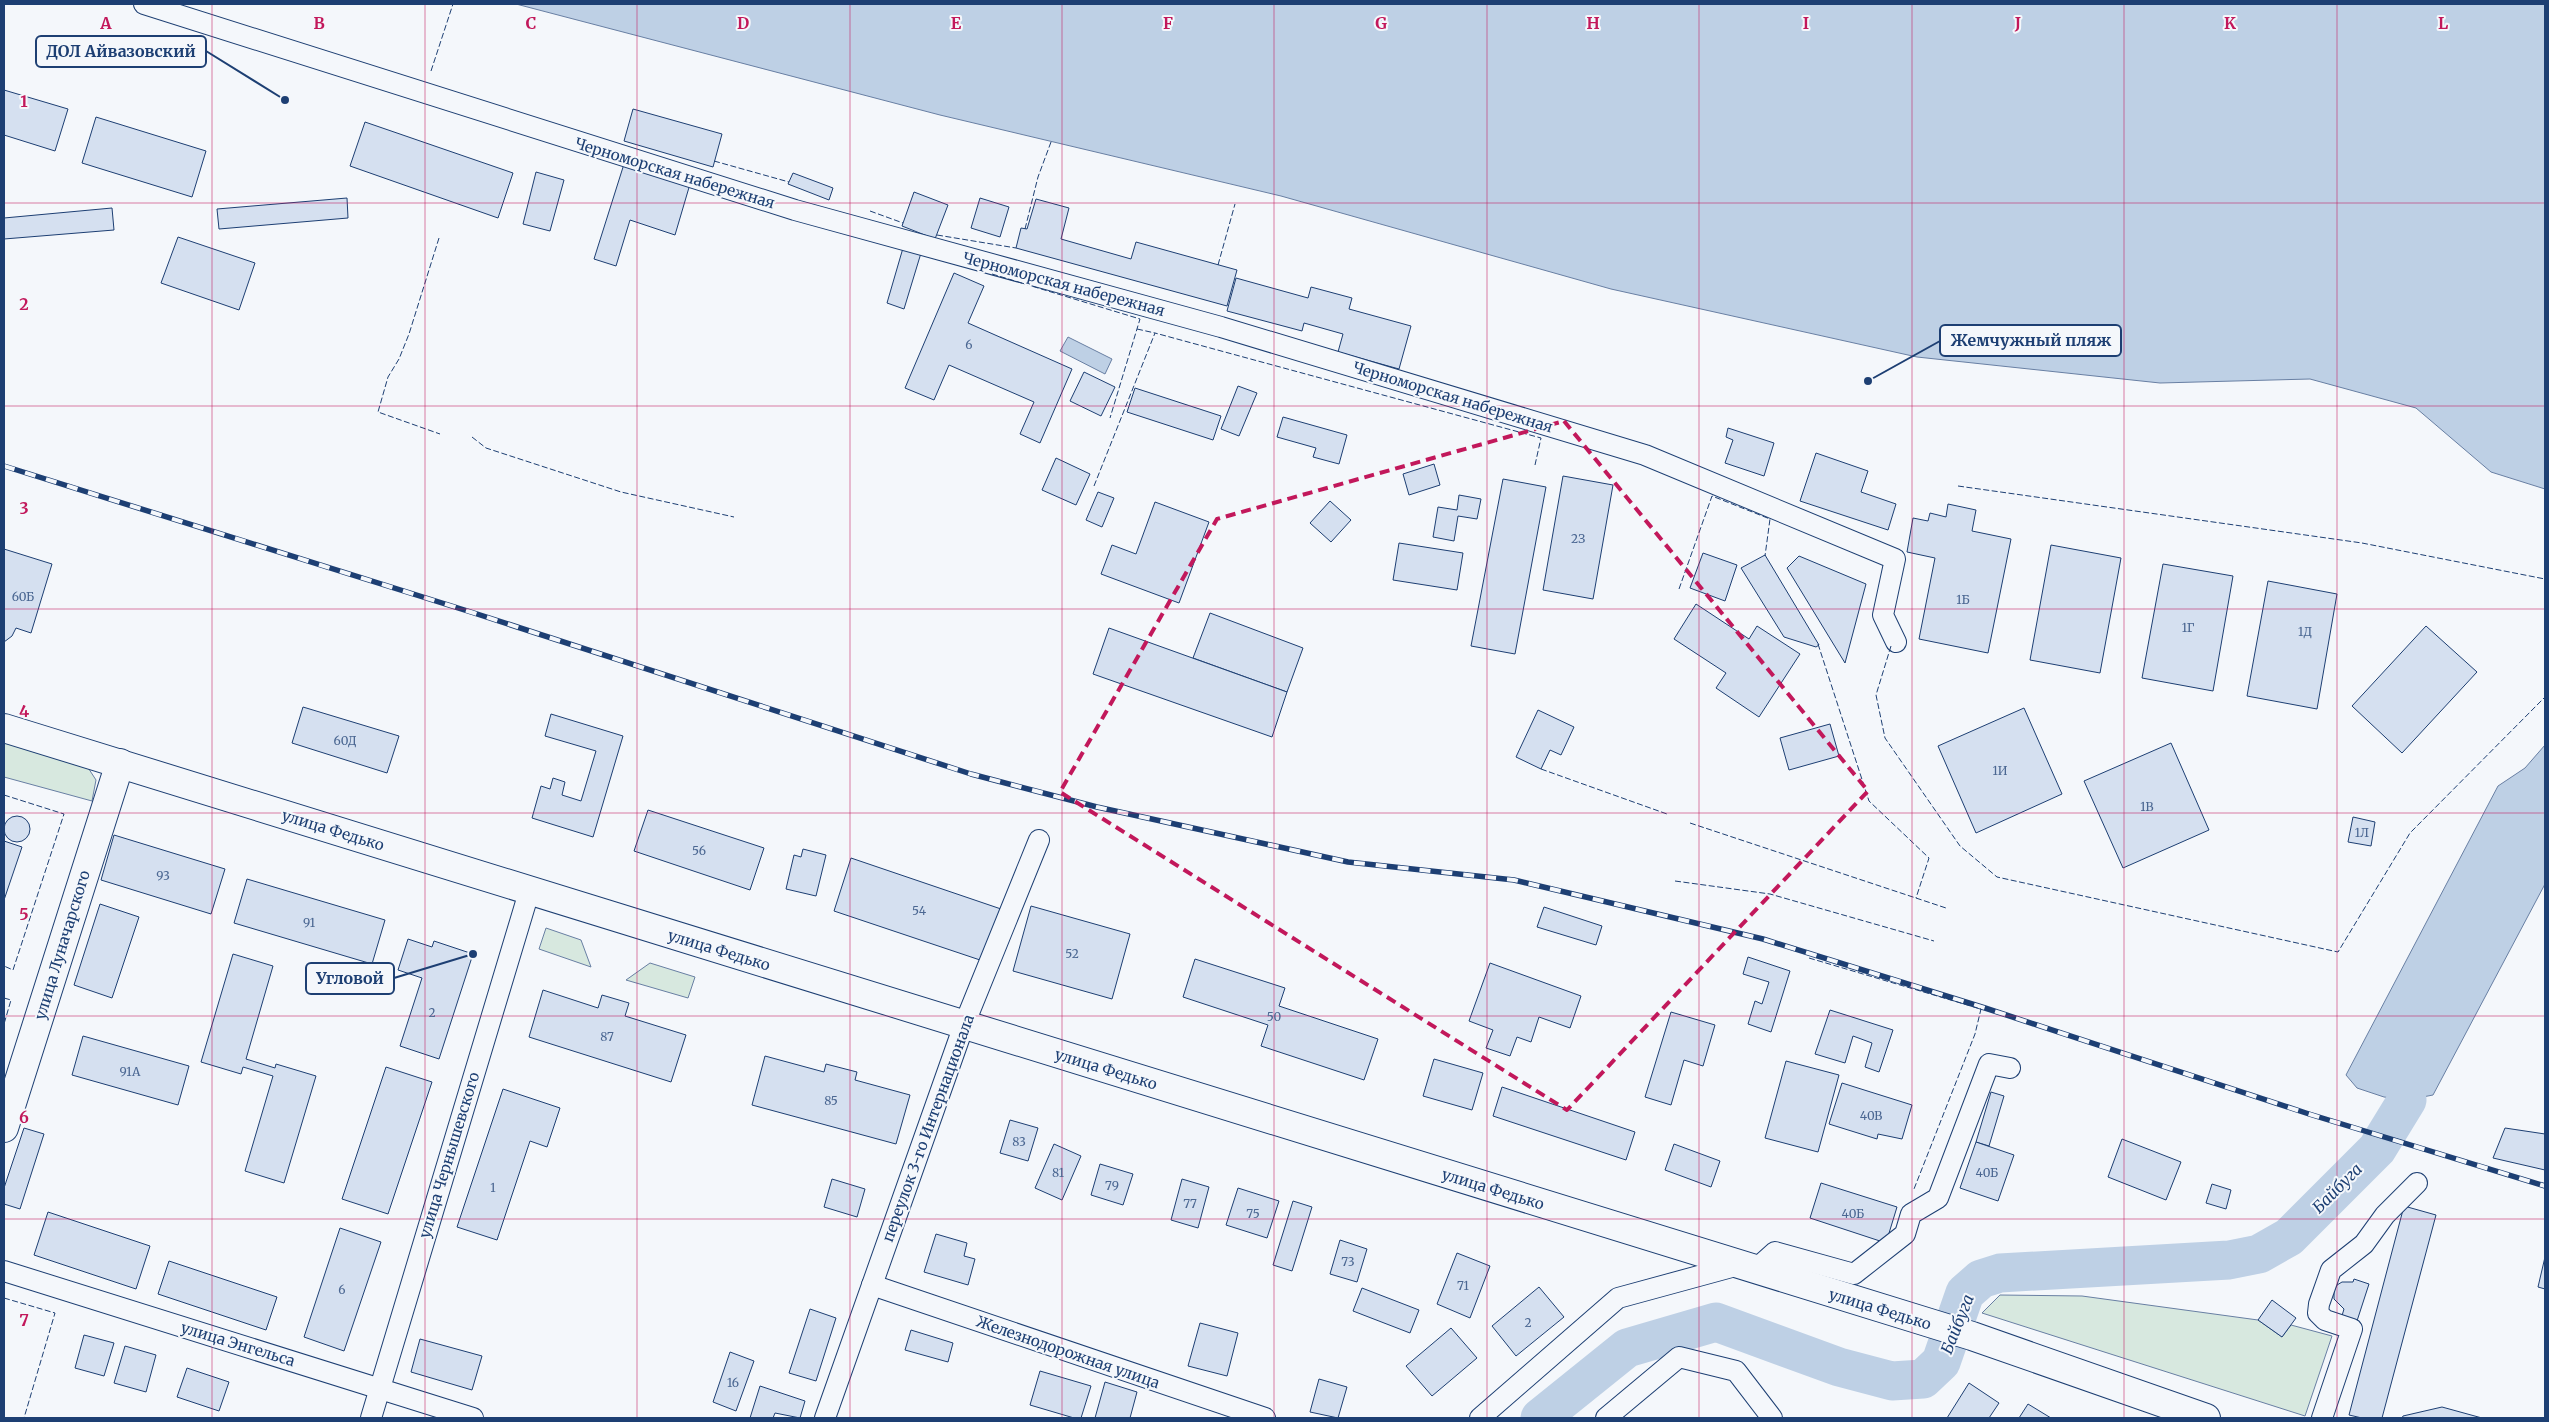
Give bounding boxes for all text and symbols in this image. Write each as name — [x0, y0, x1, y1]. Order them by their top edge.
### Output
text: A — [99, 13, 112, 33]
text: B — [313, 13, 325, 33]
text: C — [526, 13, 536, 33]
text: D — [737, 13, 749, 33]
text: E — [951, 13, 962, 33]
text: F — [1163, 13, 1173, 33]
text: G — [1375, 13, 1387, 33]
text: H — [1586, 13, 1600, 33]
text: I — [1803, 13, 1809, 33]
text: J — [2014, 13, 2021, 33]
text: K — [2224, 13, 2236, 33]
text: L — [2438, 13, 2448, 33]
callout: ДОЛ Айвазовский — [36, 36, 206, 67]
text: ДОЛ Айвазовский — [46, 41, 196, 61]
text: 1 — [20, 91, 28, 111]
street label: Черноморская набережная — [573, 134, 777, 213]
street label: Черноморская набережная — [961, 248, 1167, 320]
text: 2 — [19, 294, 29, 314]
callout: Жемчужный пляж — [1940, 325, 2121, 356]
text: Жемчужный пляж — [1951, 330, 2111, 350]
house number: 6 — [965, 337, 973, 352]
street label: Черноморская набережная — [1351, 358, 1555, 437]
text: 3 — [19, 498, 29, 518]
house number: 2З — [1571, 531, 1585, 546]
house number: 60Б — [12, 589, 34, 604]
house number: 1Б — [1956, 592, 1970, 607]
house number: 1Г — [2182, 620, 2195, 635]
house number: 1Д — [2298, 624, 2312, 639]
text: 4 — [19, 701, 29, 721]
house number: 60Д — [333, 733, 357, 748]
house number: 1И — [1992, 763, 2008, 778]
house number: 1В — [2140, 799, 2154, 814]
street label: улица Федько — [280, 805, 387, 855]
house number: 1Л — [2355, 825, 2369, 840]
house number: 56 — [692, 843, 706, 858]
street label: улица Луначарского — [30, 868, 94, 1022]
house number: 93 — [156, 868, 170, 883]
house number: 54 — [912, 903, 927, 918]
text: 5 — [19, 904, 29, 924]
house number: 91 — [303, 915, 316, 930]
street label: улица Федько — [666, 925, 773, 975]
house number: 52 — [1065, 946, 1079, 961]
callout: Угловой — [306, 963, 394, 994]
text: Угловой — [315, 968, 384, 988]
house number: 2 — [428, 1005, 436, 1020]
house number: 50 — [1267, 1009, 1282, 1024]
street label: переулок 3-го Интернационала — [878, 1012, 978, 1244]
house number: 87 — [600, 1029, 614, 1044]
street label: улица Федько — [1053, 1044, 1160, 1094]
house number: 91А — [120, 1064, 141, 1079]
street label: улица Чернышевского — [415, 1069, 483, 1240]
house number: 85 — [824, 1093, 838, 1108]
text: 6 — [19, 1107, 29, 1127]
house number: 40В — [1860, 1108, 1882, 1123]
house number: 83 — [1012, 1134, 1026, 1149]
water label: Байбуга — [2308, 1159, 2366, 1217]
street label: улица Федько — [1440, 1164, 1547, 1214]
house number: 81 — [1052, 1165, 1065, 1180]
house number: 40Б — [1976, 1165, 1998, 1180]
house number: 79 — [1105, 1178, 1119, 1193]
house number: 1 — [490, 1180, 496, 1195]
house number: 77 — [1183, 1196, 1197, 1211]
house number: 75 — [1246, 1206, 1260, 1221]
house number: 40Б — [1842, 1206, 1864, 1221]
house number: 73 — [1341, 1254, 1355, 1269]
house number: 71 — [1457, 1278, 1470, 1293]
house number: 6 — [338, 1282, 346, 1297]
street label: улица Федько — [1827, 1284, 1934, 1334]
water label: Байбуга — [1936, 1291, 1978, 1357]
text: 7 — [19, 1310, 29, 1330]
street label: Железнодорожная улица — [974, 1312, 1162, 1392]
house number: 2 — [1524, 1315, 1532, 1330]
street label: улица Энгельса — [179, 1318, 297, 1370]
house number: 16 — [727, 1375, 739, 1390]

